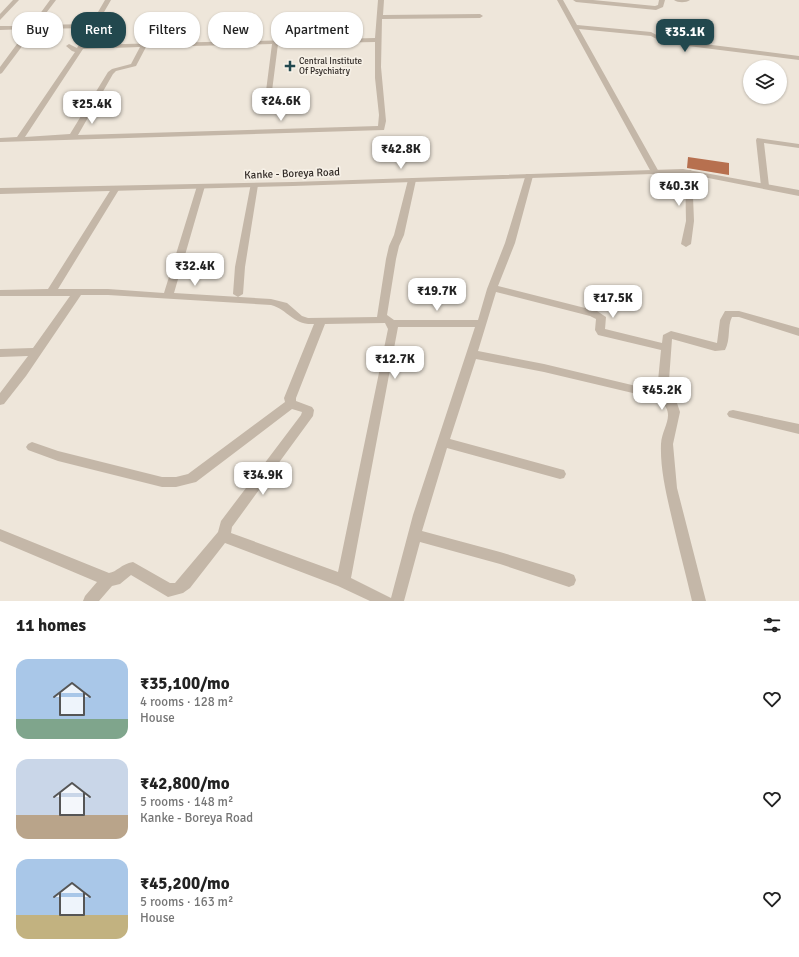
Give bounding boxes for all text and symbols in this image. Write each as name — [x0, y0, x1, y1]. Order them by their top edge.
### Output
chip: Buy — [12, 12, 63, 48]
chip: Rent — [71, 12, 126, 48]
chip: Filters — [134, 12, 200, 48]
chip: New — [208, 12, 263, 48]
chip: Apartment — [271, 12, 363, 48]
pin: ₹35.1K — [652, 19, 718, 53]
text: ₹35.1K — [665, 24, 705, 40]
place label: Central Institute Of Psychiatry — [299, 56, 363, 77]
marker: Central Institute Of Psychiatry — [284, 60, 296, 72]
map controls — [743, 60, 787, 104]
button: layers — [743, 60, 787, 104]
pin: ₹24.6K — [248, 88, 314, 122]
pin: ₹25.4K — [59, 91, 125, 125]
text: ₹24.6K — [261, 93, 301, 109]
text: ₹25.4K — [72, 96, 112, 112]
pin: ₹42.8K — [368, 136, 434, 170]
text: ₹42.8K — [381, 141, 421, 157]
street label: Kanke - Boreya Road — [244, 165, 340, 182]
pin: ₹40.3K — [646, 173, 712, 207]
text: ₹40.3K — [659, 178, 699, 194]
pin: ₹32.4K — [162, 253, 228, 287]
text: ₹32.4K — [175, 258, 215, 274]
pin: ₹19.7K — [404, 278, 470, 312]
text: ₹19.7K — [417, 283, 457, 299]
pin: ₹17.5K — [580, 285, 646, 319]
text: ₹17.5K — [593, 290, 633, 306]
pin: ₹12.7K — [362, 346, 428, 380]
text: ₹12.7K — [375, 351, 415, 367]
pin: ₹45.2K — [629, 377, 695, 411]
text: ₹45.2K — [642, 382, 682, 398]
pin: ₹34.9K — [230, 462, 296, 496]
text: ₹34.9K — [243, 467, 283, 483]
icon: filters — [761, 614, 783, 636]
text: 11 homes — [16, 615, 86, 636]
text: ₹35,100/mo — [140, 673, 230, 694]
icon: home — [48, 675, 96, 723]
icon: heart — [761, 688, 783, 710]
text: 4 rooms · 128 m² — [140, 694, 233, 710]
text: House — [140, 710, 175, 726]
text: ₹42,800/mo — [140, 773, 230, 794]
icon: home — [48, 775, 96, 823]
icon: heart — [761, 788, 783, 810]
text: 5 rooms · 148 m² — [140, 794, 233, 810]
text: Kanke - Boreya Road — [140, 810, 253, 826]
text: ₹45,200/mo — [140, 873, 230, 894]
icon: home — [48, 875, 96, 923]
icon: heart — [761, 888, 783, 910]
text: 5 rooms · 163 m² — [140, 894, 233, 910]
text: House — [140, 910, 175, 926]

